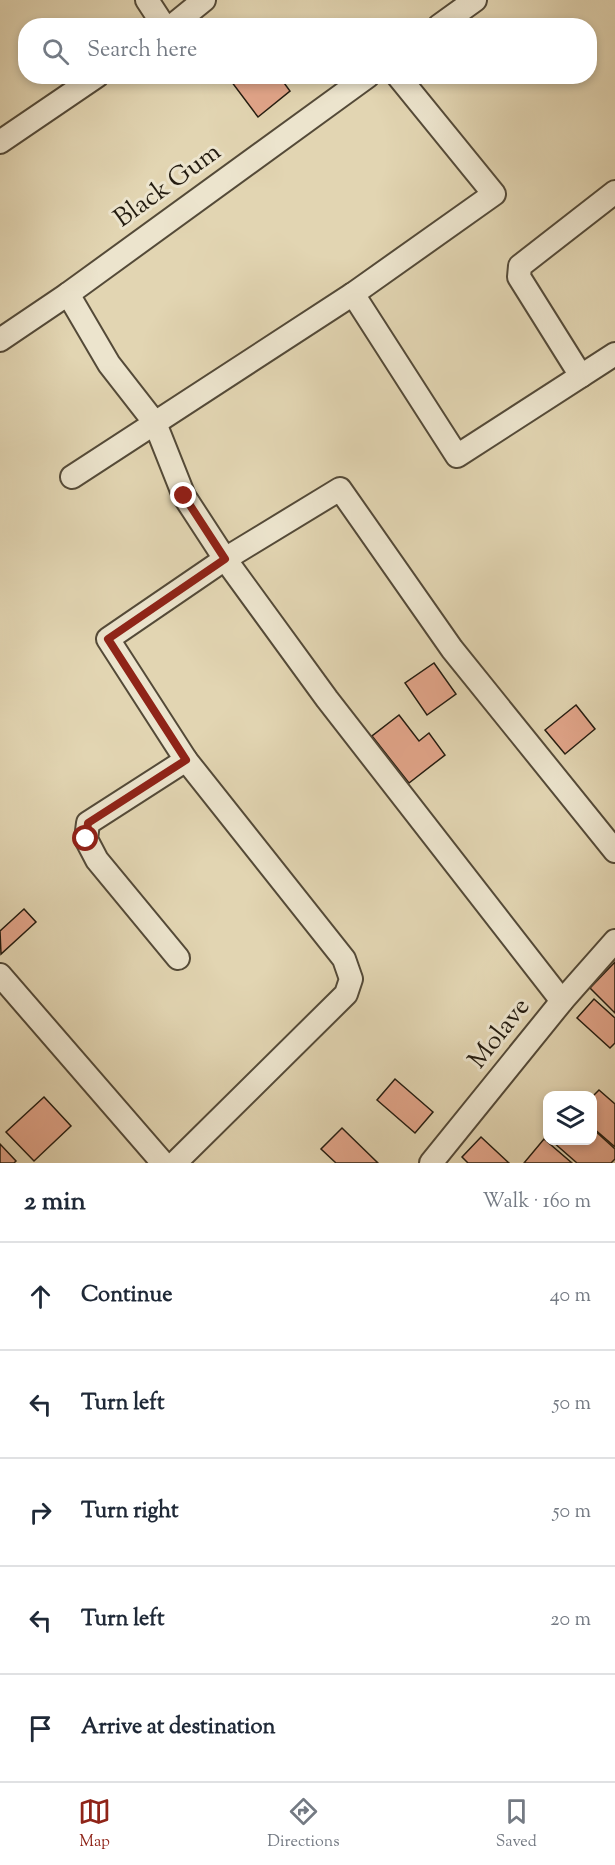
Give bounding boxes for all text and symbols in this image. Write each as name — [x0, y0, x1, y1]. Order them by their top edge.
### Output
search box — [18, 18, 597, 84]
icon: search — [39, 35, 72, 68]
text: Search here — [87, 35, 197, 67]
street label: Black Gum — [107, 135, 229, 237]
route end — [170, 482, 196, 508]
route start — [72, 825, 98, 851]
street label: Molave — [460, 991, 540, 1077]
map controls — [543, 1091, 597, 1145]
button: layers — [543, 1091, 597, 1145]
text: 2 min — [24, 1184, 86, 1221]
text: Walk · 160 m — [482, 1188, 591, 1217]
icon: ahead — [24, 1280, 57, 1313]
text: Continue — [81, 1280, 172, 1312]
text: 40 m — [550, 1282, 591, 1311]
icon: left — [24, 1388, 57, 1421]
text: Turn left — [81, 1388, 164, 1420]
text: 50 m — [553, 1390, 591, 1419]
icon: right — [24, 1496, 57, 1529]
text: Turn right — [81, 1496, 178, 1528]
text: 50 m — [553, 1498, 591, 1527]
icon: left — [24, 1604, 57, 1637]
text: Turn left — [81, 1604, 164, 1636]
text: 20 m — [550, 1606, 591, 1635]
icon: arrive — [24, 1712, 57, 1745]
text: Arrive at destination — [81, 1712, 276, 1744]
tab: Map — [78, 1795, 111, 1854]
tab: Directions — [267, 1795, 340, 1854]
tab: Saved — [496, 1795, 537, 1854]

